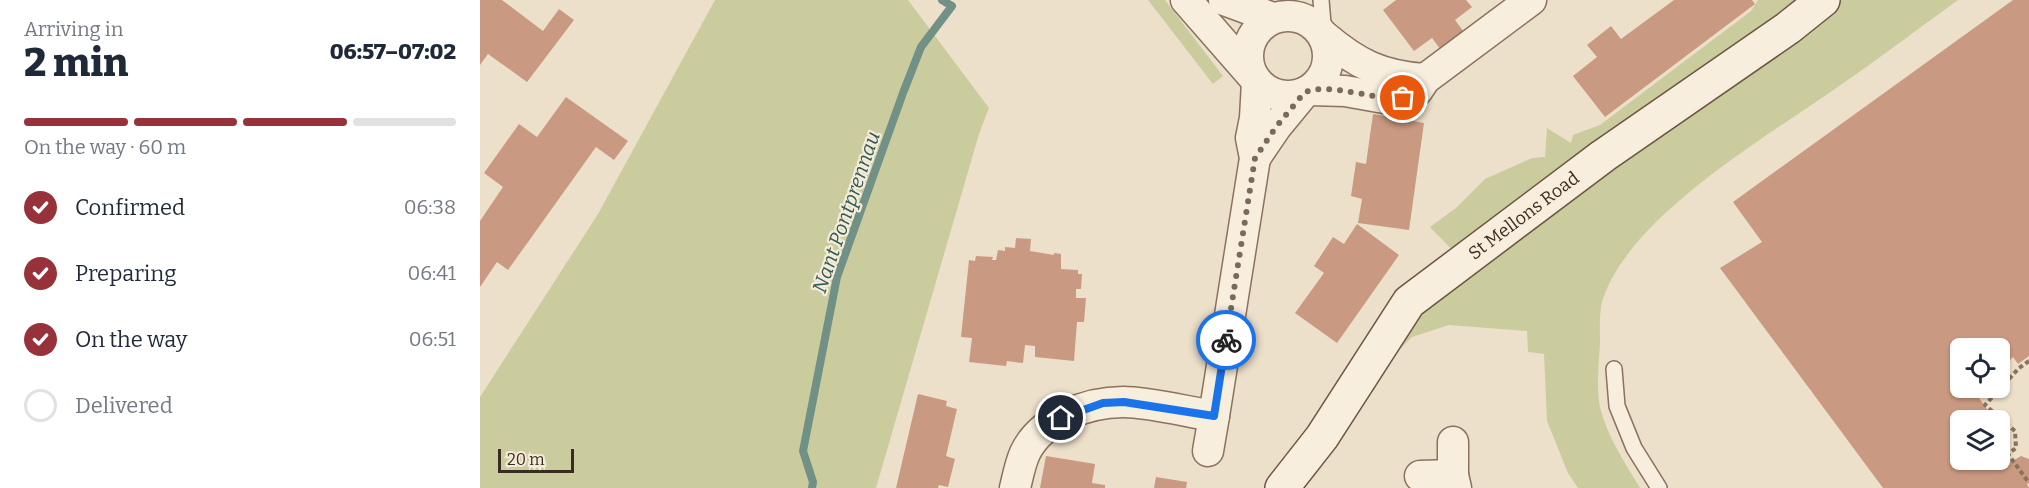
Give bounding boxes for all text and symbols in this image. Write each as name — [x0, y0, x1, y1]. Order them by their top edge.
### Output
text: Arriving in — [24, 17, 123, 41]
text: 06:57–07:02 — [330, 38, 456, 65]
text: 2 min — [24, 40, 128, 86]
pin — [1377, 72, 1428, 123]
icon: bag — [1386, 81, 1419, 114]
water label: Nant Pontprennau — [807, 128, 885, 296]
text: On the way · 60 m — [24, 135, 186, 159]
street label: St Mellons Road — [1464, 167, 1584, 264]
icon: check — [24, 191, 57, 224]
text: Confirmed — [75, 194, 185, 221]
text: 06:38 — [404, 195, 456, 219]
icon: check — [24, 257, 57, 290]
text: Preparing — [75, 260, 177, 287]
text: 06:41 — [407, 261, 456, 285]
courier — [1196, 310, 1256, 370]
icon: check — [24, 323, 57, 356]
icon: bike — [1210, 324, 1243, 357]
text: On the way — [75, 326, 187, 353]
text: 06:51 — [409, 327, 456, 351]
map controls — [1950, 338, 2010, 470]
button: locate — [1950, 338, 2010, 398]
text: Delivered — [75, 392, 173, 419]
pin — [1035, 392, 1086, 443]
icon: home — [1044, 401, 1077, 434]
button: layers — [1950, 410, 2010, 470]
scale bar — [498, 446, 574, 474]
text: 20 m — [507, 450, 544, 469]

